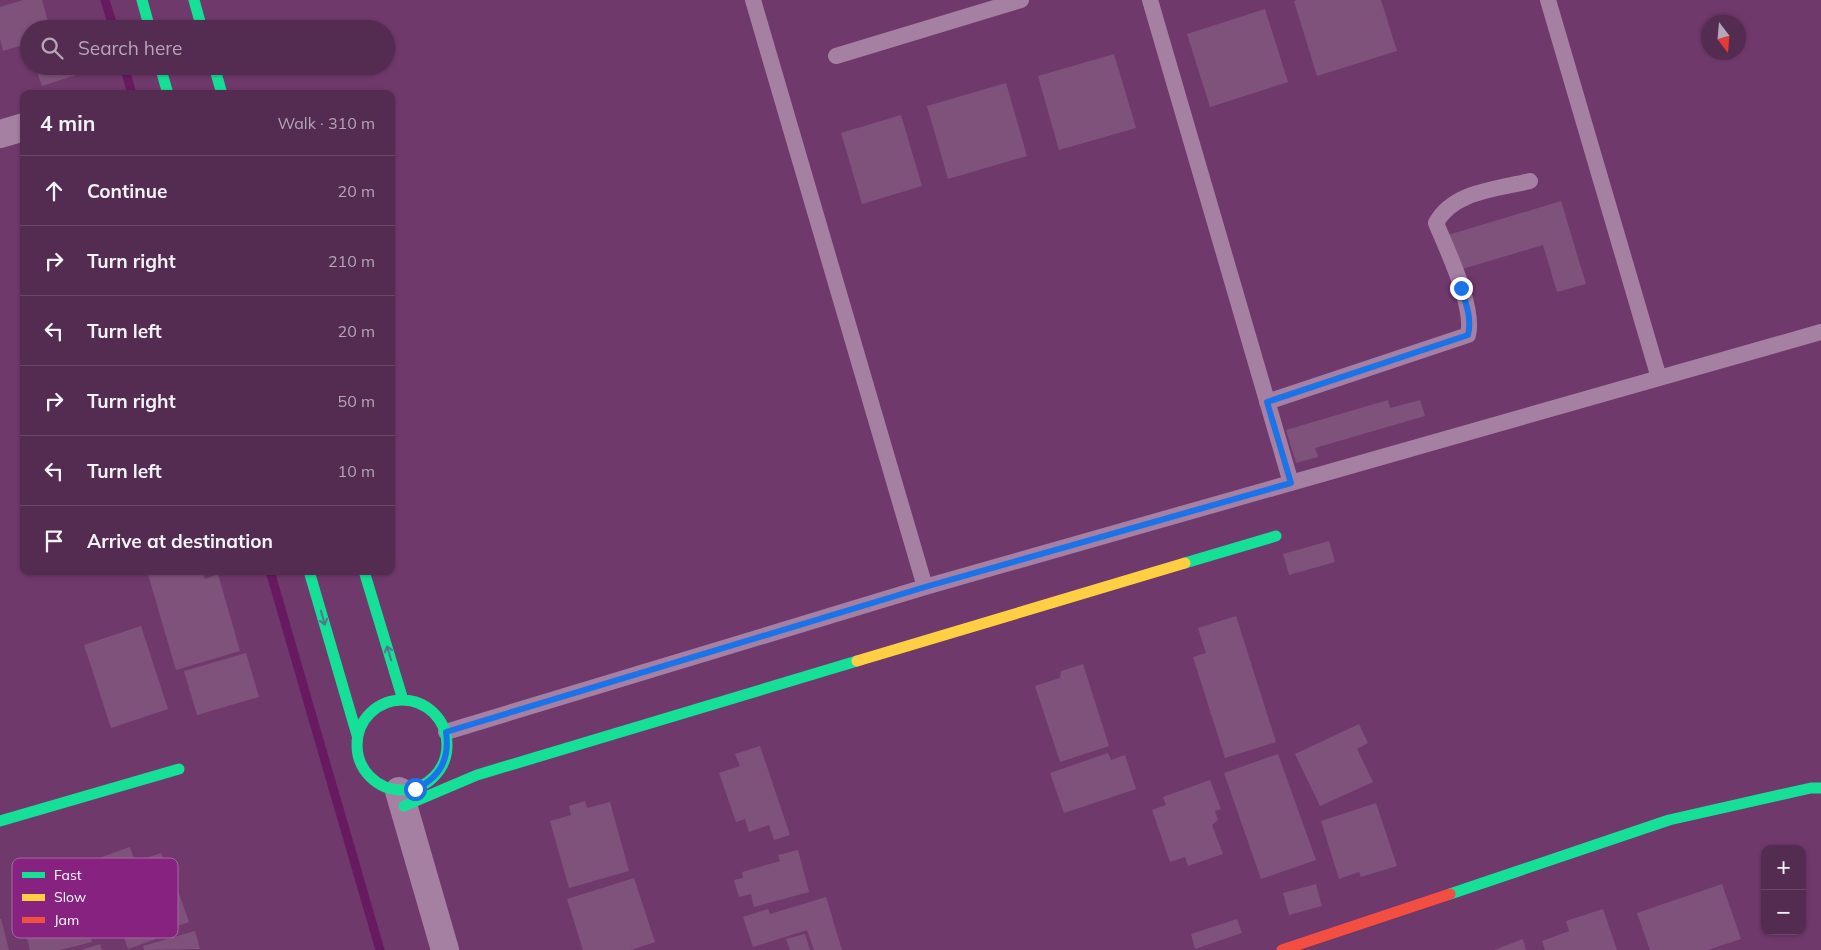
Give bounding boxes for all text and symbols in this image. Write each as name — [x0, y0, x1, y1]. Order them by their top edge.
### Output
north arrow — [1701, 15, 1746, 60]
search box — [20, 20, 395, 75]
icon: search — [38, 34, 66, 62]
text: Search here — [78, 36, 182, 60]
text: 4 min — [40, 110, 95, 136]
text: Walk · 310 m — [277, 113, 375, 133]
icon: ahead — [40, 177, 68, 205]
text: Continue — [87, 179, 167, 203]
text: 20 m — [338, 181, 375, 201]
icon: right — [40, 247, 68, 275]
text: Turn right — [87, 249, 176, 273]
text: 210 m — [328, 251, 375, 271]
route end — [1450, 277, 1473, 300]
icon: left — [40, 317, 68, 345]
text: Turn left — [87, 319, 162, 343]
text: 20 m — [338, 321, 375, 341]
icon: right — [40, 387, 68, 415]
text: Turn right — [87, 389, 176, 413]
text: 50 m — [338, 391, 375, 411]
icon: left — [40, 457, 68, 485]
text: Turn left — [87, 459, 162, 483]
text: 10 m — [338, 461, 375, 481]
icon: arrive — [40, 527, 68, 555]
text: Arrive at destination — [87, 529, 273, 553]
one-way arrow — [318, 610, 328, 626]
one-way arrow — [383, 645, 393, 661]
route start — [404, 778, 427, 801]
map controls — [1761, 845, 1806, 935]
button: + — [1761, 845, 1806, 890]
legend — [12, 858, 178, 938]
text: Fast — [54, 866, 82, 884]
text: Slow — [54, 888, 86, 906]
button: − — [1761, 890, 1806, 935]
text: Jam — [54, 911, 79, 929]

